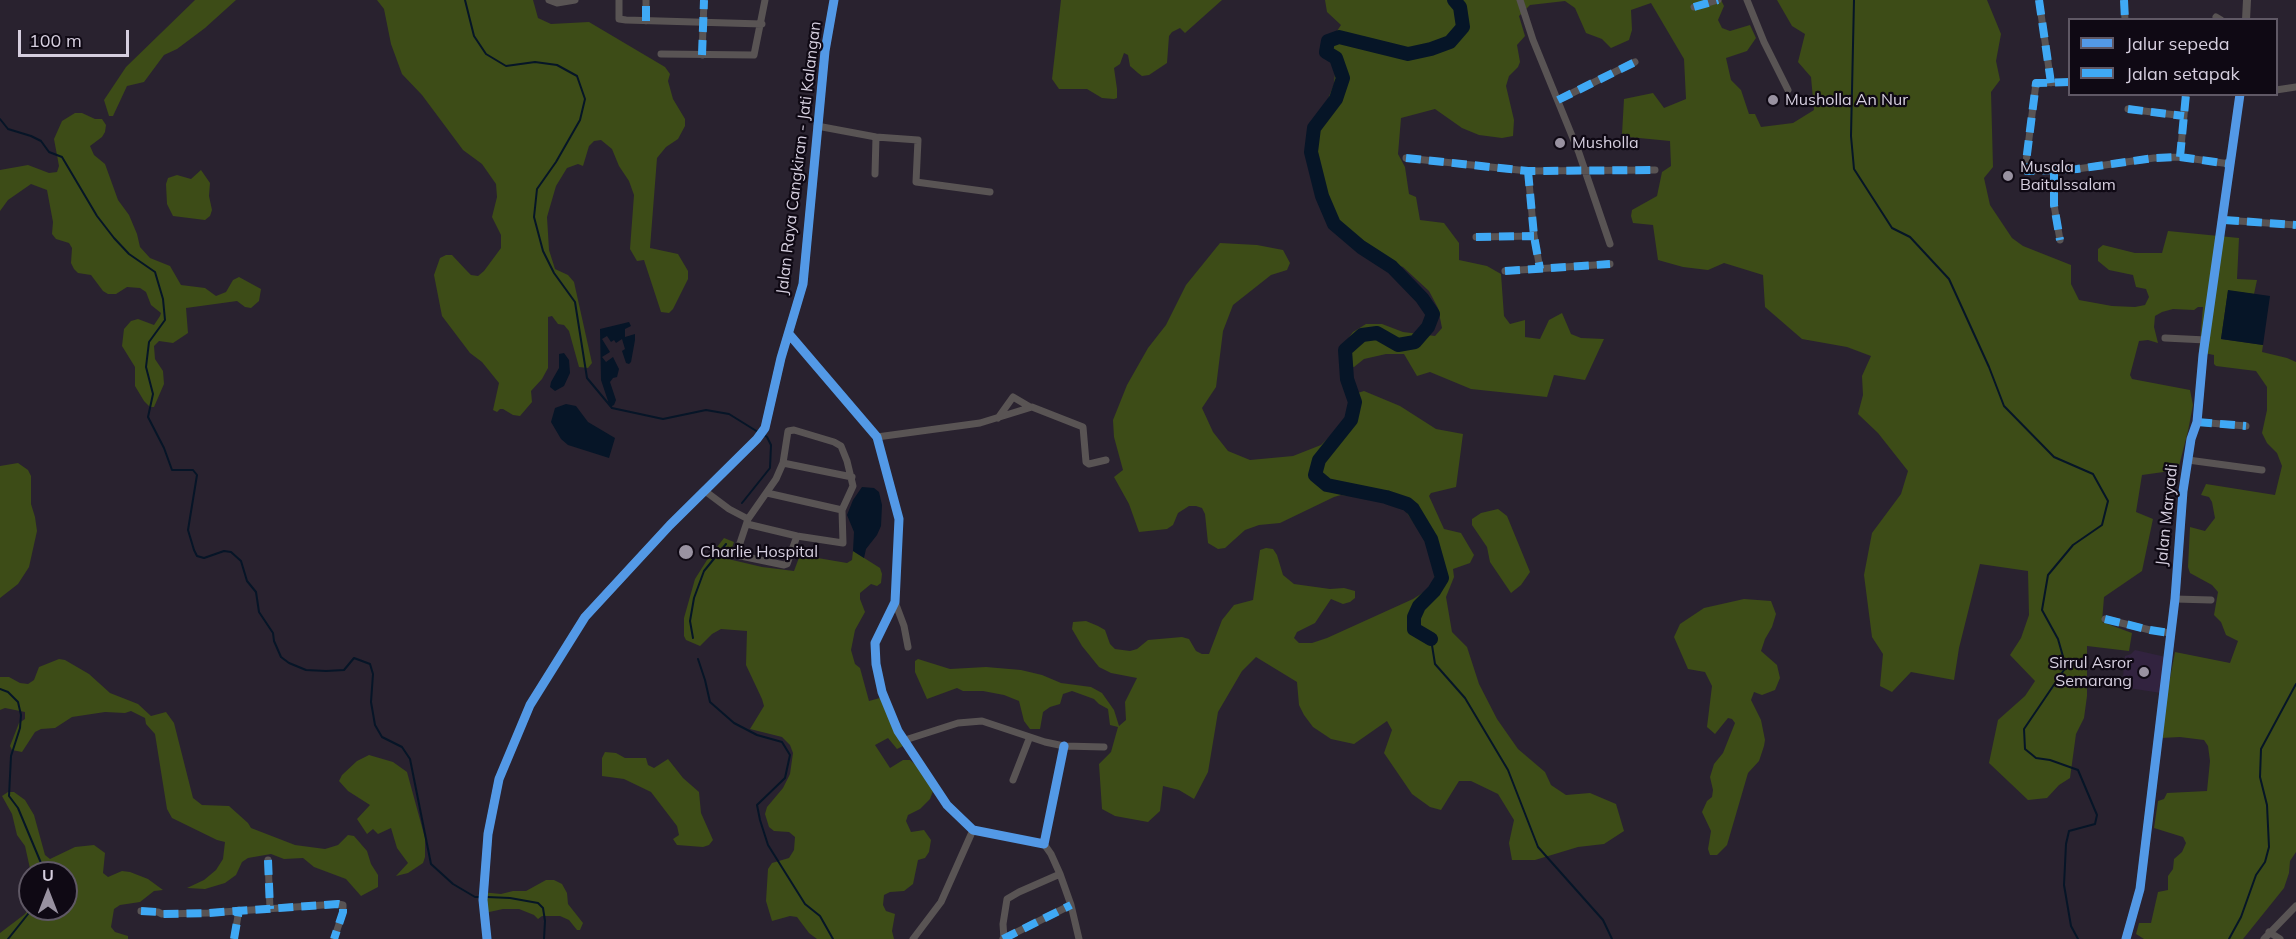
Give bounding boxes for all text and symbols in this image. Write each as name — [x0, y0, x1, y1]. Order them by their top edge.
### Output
scale bar — [21, 18, 132, 56]
legend — [2068, 18, 2278, 96]
street label: Jalan Raya Cangkiran - Jati Kalangan — [773, 20, 825, 296]
text: 100 m — [29, 29, 82, 52]
text: Jalur sepeda — [2126, 32, 2230, 55]
text: Jalan setapak — [2126, 62, 2240, 85]
place label: Musholla An Nur — [1785, 90, 1908, 110]
marker: Musholla An Nur — [1766, 93, 1780, 107]
place label: Musholla — [1572, 133, 1639, 153]
marker: Musholla — [1553, 136, 1567, 150]
place label: Musala Baitulssalam — [2020, 157, 2116, 195]
marker: Musala Baitulssalam — [2001, 169, 2015, 183]
street label: Jalan Maryadi — [2152, 463, 2182, 567]
place label: Charlie Hospital — [700, 542, 818, 562]
marker: Charlie Hospital — [677, 543, 695, 561]
place label: Sirrul Asror Semarang — [2049, 653, 2132, 691]
marker: Sirrul Asror Semarang — [2137, 665, 2151, 679]
north arrow — [18, 861, 78, 921]
text: U — [42, 865, 54, 885]

